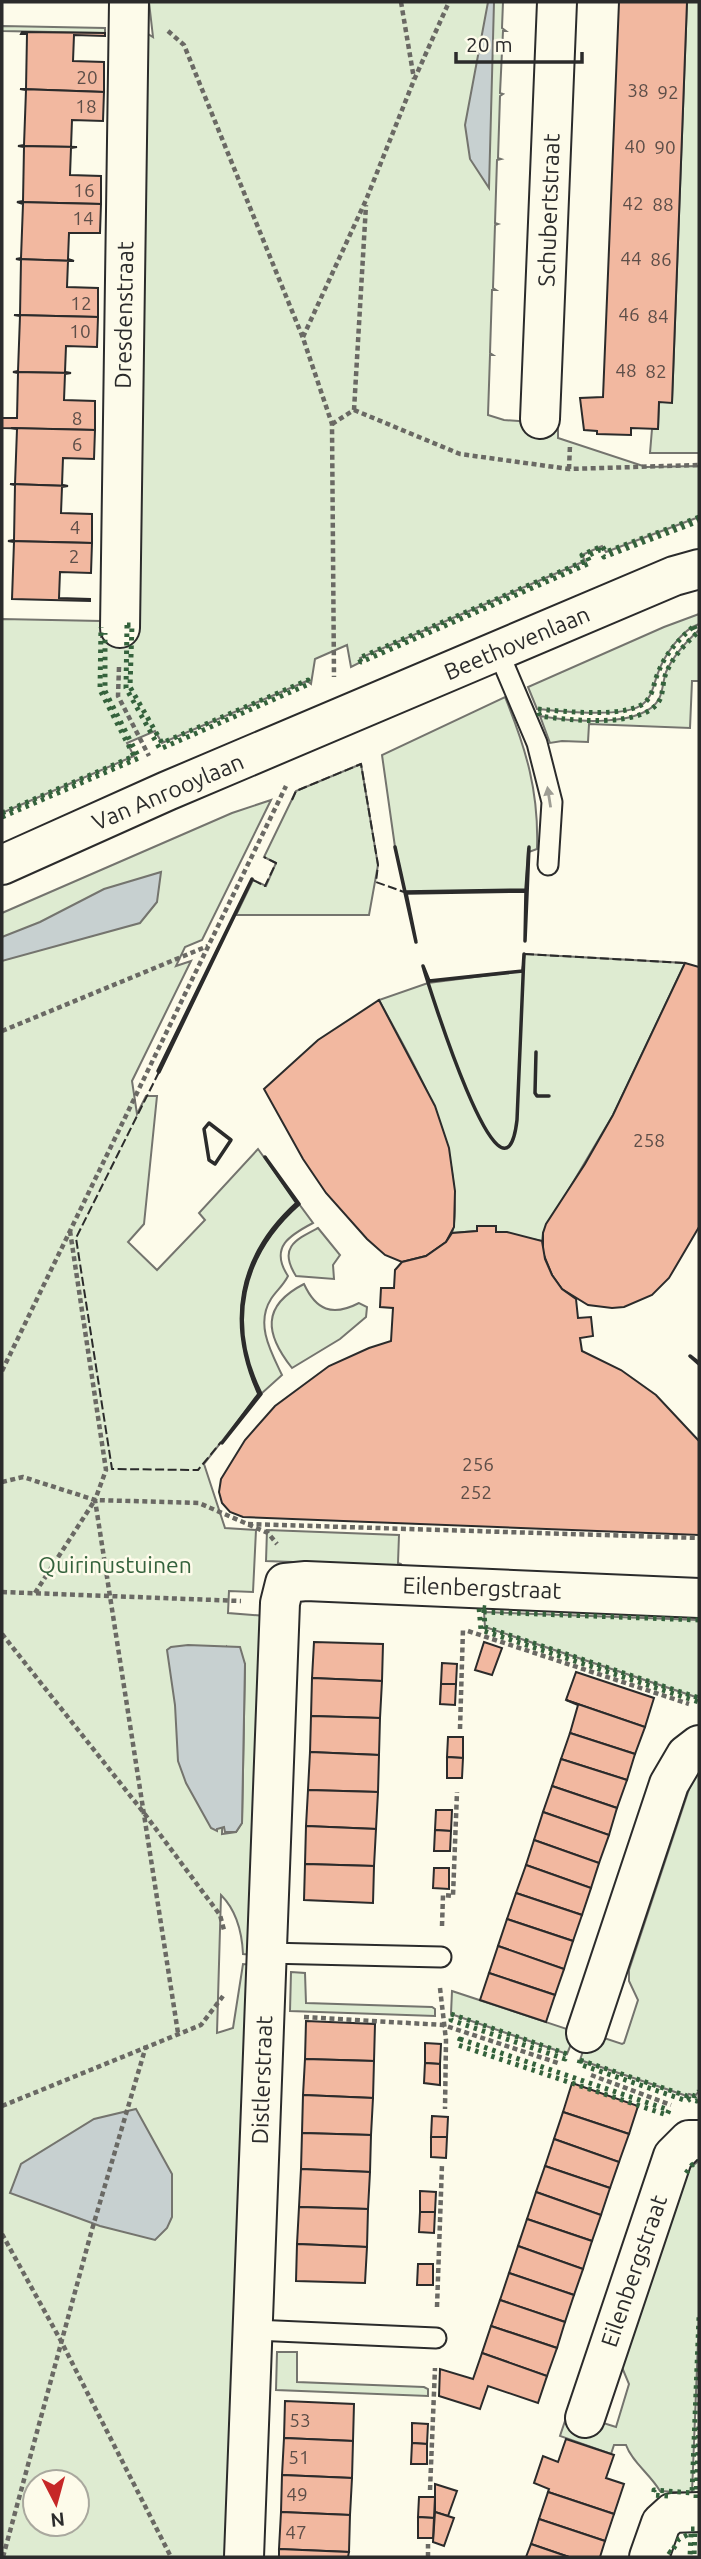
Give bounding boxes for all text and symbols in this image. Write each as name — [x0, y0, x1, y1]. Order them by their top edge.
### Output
scale bar — [456, 21, 582, 65]
text: 20 m — [466, 32, 513, 56]
house number: 20 — [76, 66, 98, 88]
house number: 38 — [627, 79, 649, 101]
house number: 92 — [657, 81, 679, 103]
house number: 18 — [75, 95, 97, 117]
street label: Schubertstraat — [533, 133, 564, 287]
house number: 40 — [624, 135, 646, 157]
house number: 90 — [654, 136, 676, 158]
house number: 16 — [73, 179, 95, 201]
house number: 42 — [622, 192, 644, 214]
house number: 88 — [652, 193, 674, 215]
house number: 14 — [72, 207, 94, 229]
street label: Dresdenstraat — [110, 241, 137, 389]
house number: 44 — [620, 247, 642, 269]
house number: 86 — [650, 248, 672, 270]
house number: 12 — [70, 292, 92, 314]
house number: 46 — [618, 303, 640, 325]
house number: 84 — [647, 305, 669, 327]
house number: 10 — [69, 320, 91, 342]
house number: 48 — [615, 359, 637, 381]
house number: 82 — [645, 360, 667, 382]
house number: 8 — [72, 407, 82, 429]
house number: 6 — [72, 433, 82, 455]
house number: 4 — [70, 516, 80, 538]
house number: 2 — [69, 545, 79, 567]
street label: Beethovenlaan — [440, 601, 593, 684]
street label: Van Anrooylaan — [88, 748, 247, 835]
one-way arrow — [544, 786, 555, 808]
house number: 258 — [633, 1129, 665, 1151]
house number: 256 — [462, 1453, 494, 1475]
house number: 252 — [460, 1481, 492, 1503]
park label: Quirinustuinen — [38, 1552, 192, 1577]
street label: Eilenbergstraat — [402, 1572, 562, 1603]
street label: Distlerstraat — [247, 2015, 276, 2145]
street label: Eilenbergstraat — [596, 2192, 671, 2350]
house number: 53 — [289, 2409, 311, 2431]
house number: 51 — [288, 2446, 310, 2468]
north arrow — [21, 2468, 91, 2538]
house number: 49 — [286, 2483, 308, 2505]
text: N — [50, 2508, 66, 2532]
house number: 47 — [285, 2521, 307, 2543]

